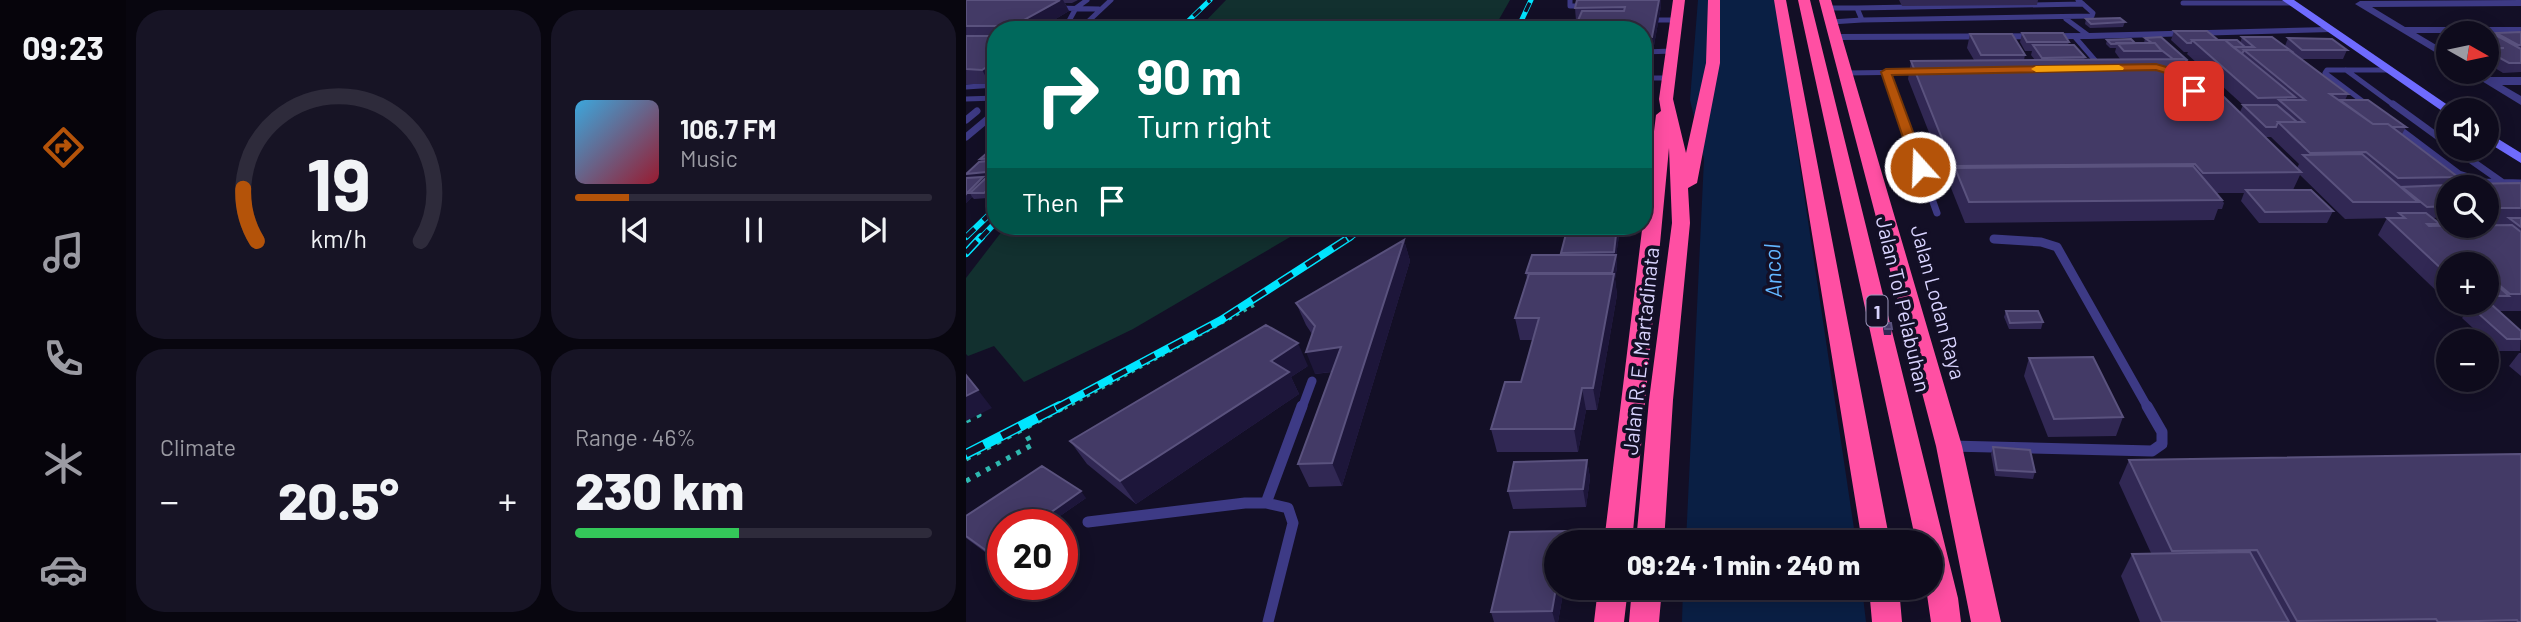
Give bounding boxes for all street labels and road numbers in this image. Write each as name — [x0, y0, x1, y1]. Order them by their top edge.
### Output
street label: Jalan Tol Pelabuhan — [1872, 214, 1936, 394]
street label: Jalan Lodan Raya — [1906, 222, 1972, 382]
street label: Jalan R. E. Martadinata — [1617, 246, 1663, 456]
road number: 1 — [1866, 296, 1888, 326]

